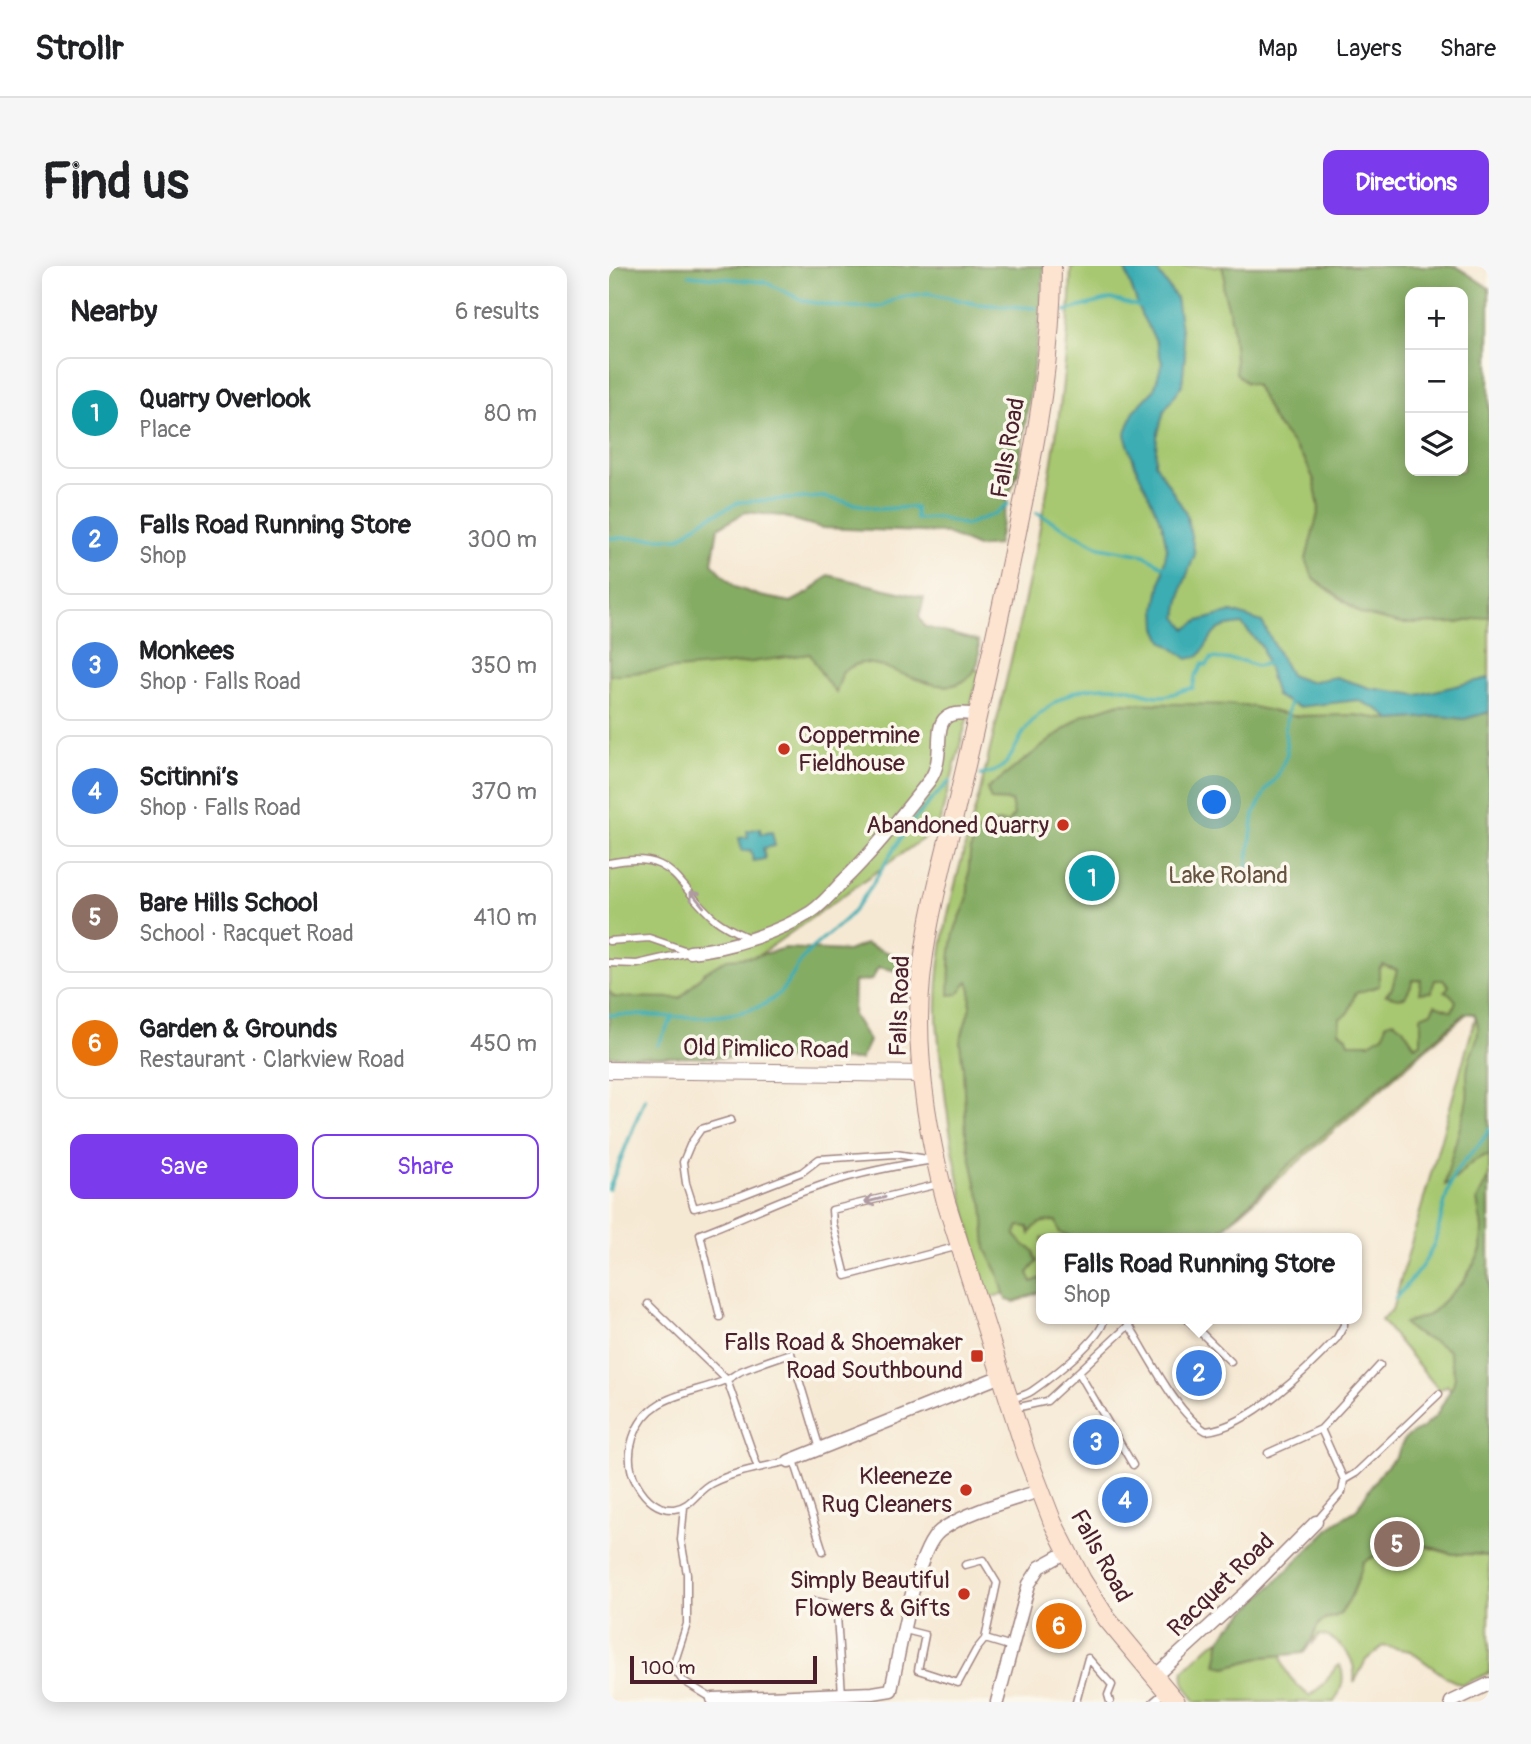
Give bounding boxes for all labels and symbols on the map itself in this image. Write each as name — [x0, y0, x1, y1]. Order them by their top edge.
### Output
street label: Falls Road — [985, 396, 1031, 500]
place label: Coppermine Fieldhouse — [798, 721, 920, 778]
marker: Coppermine Fieldhouse — [776, 741, 792, 757]
your location — [1197, 785, 1231, 819]
place label: Abandoned Quarry — [866, 811, 1049, 840]
marker: Abandoned Quarry — [1055, 817, 1071, 833]
pin: 1 — [1069, 852, 1115, 904]
park label: Lake Roland — [1168, 861, 1288, 890]
one-way arrow — [689, 890, 705, 908]
street label: Falls Road — [884, 955, 916, 1057]
street label: Old Pimlico Road — [683, 1033, 849, 1065]
one-way arrow — [864, 1194, 886, 1207]
place label: Falls Road & Shoemaker Road Southbound — [724, 1328, 963, 1385]
pin: 2 — [1176, 1347, 1222, 1399]
marker: Falls Road & Shoemaker Road Southbound — [969, 1348, 985, 1364]
pin: 3 — [1073, 1416, 1119, 1468]
place label: Kleeneze Rug Cleaners — [821, 1462, 952, 1519]
pin: 4 — [1102, 1474, 1148, 1526]
marker: Kleeneze Rug Cleaners — [958, 1482, 974, 1498]
street label: Falls Road — [1064, 1505, 1138, 1607]
pin: 5 — [1374, 1518, 1420, 1570]
street label: Racquet Road — [1162, 1527, 1280, 1643]
place label: Simply Beautiful Flowers & Gifts — [790, 1566, 950, 1623]
marker: Simply Beautiful Flowers & Gifts — [956, 1586, 972, 1602]
pin: 6 — [1036, 1600, 1082, 1652]
scale bar — [630, 1653, 817, 1685]

